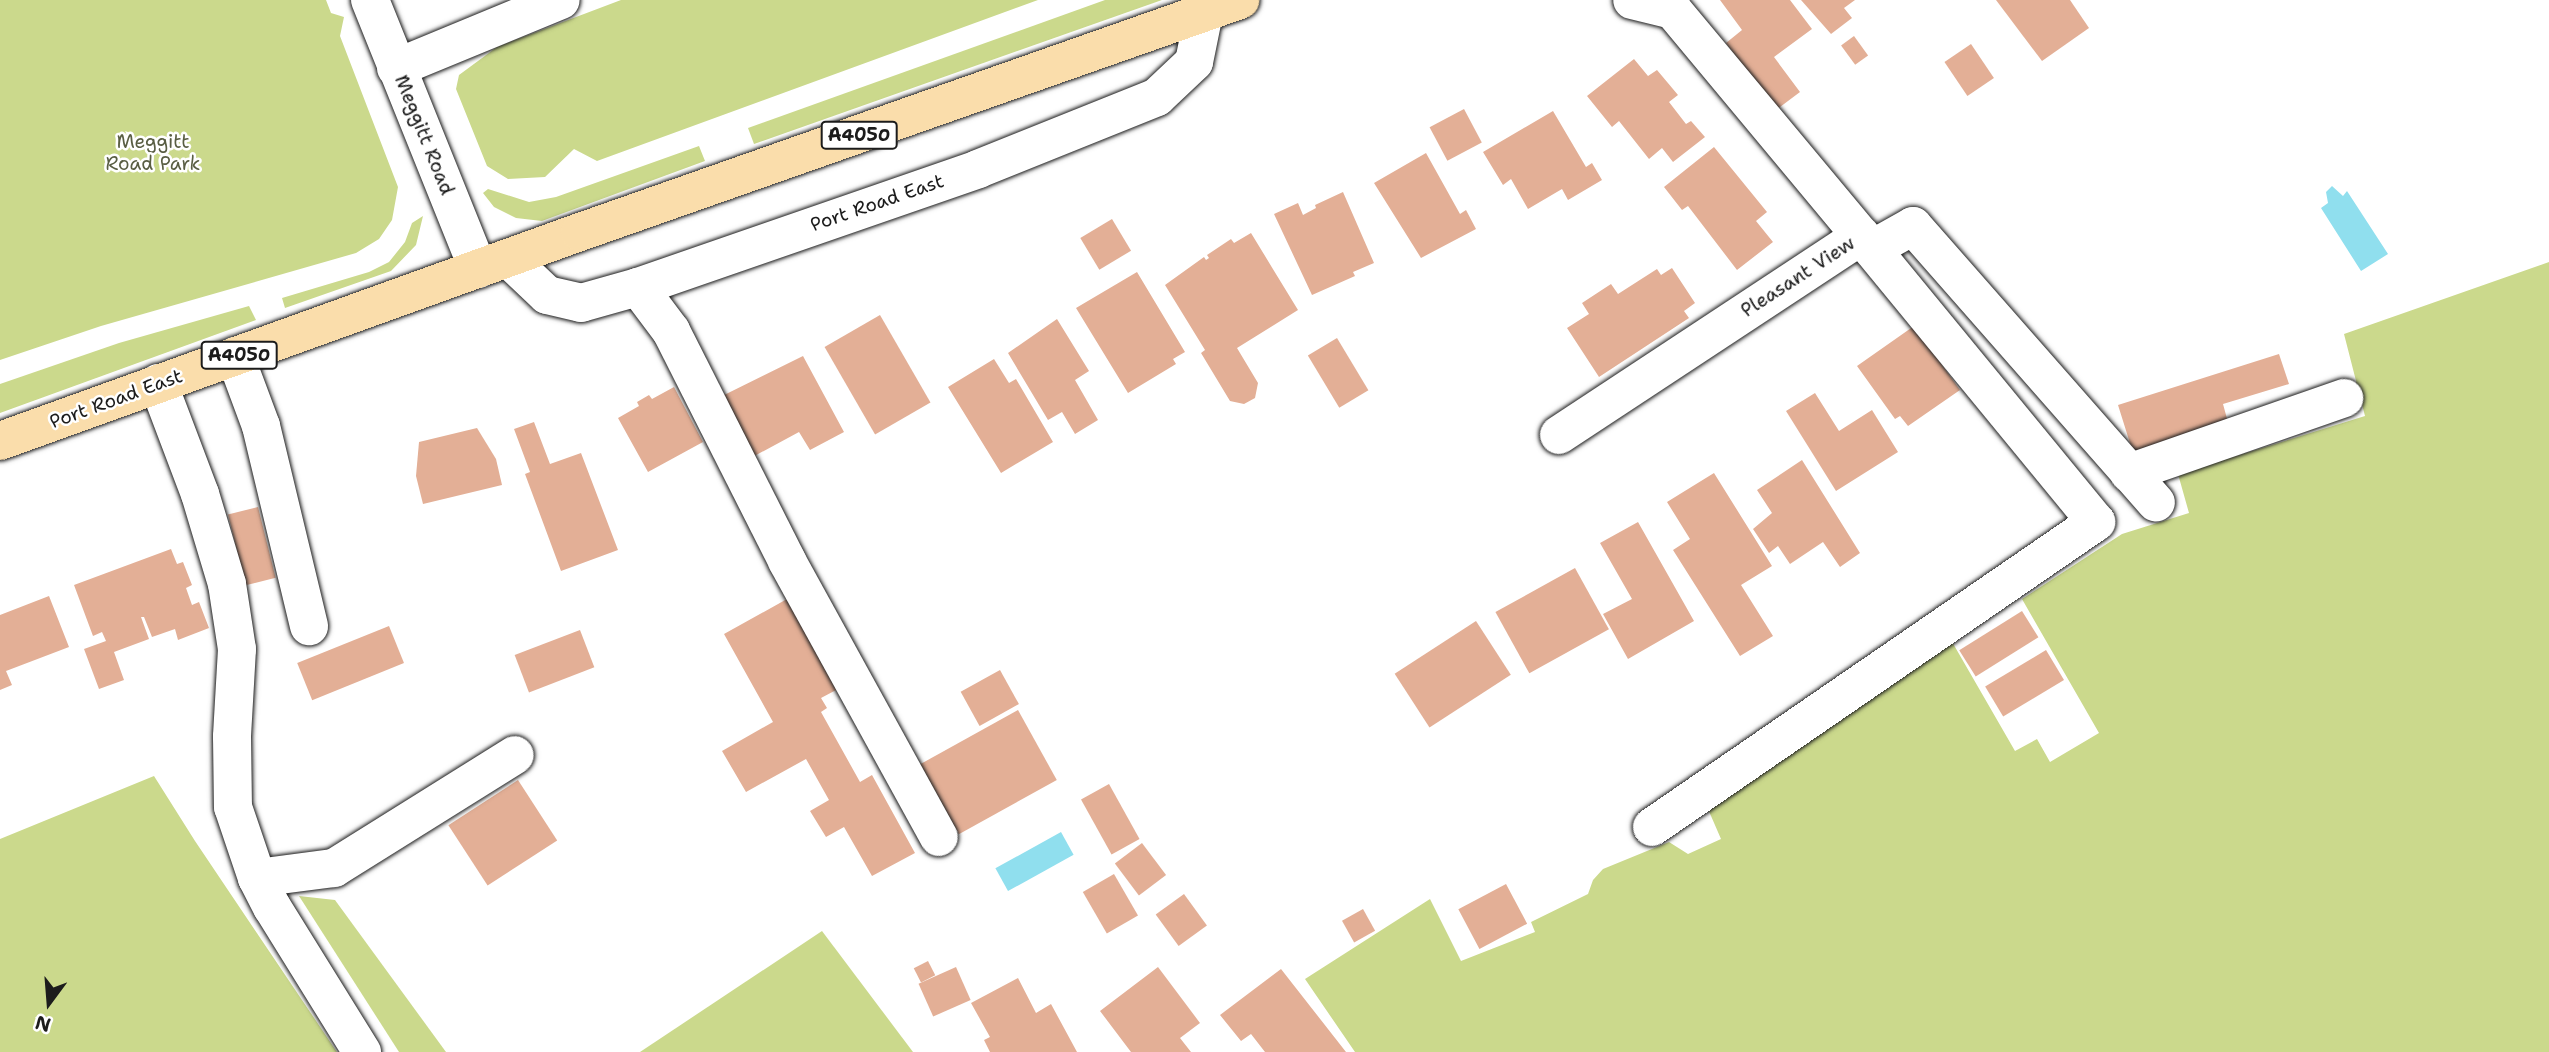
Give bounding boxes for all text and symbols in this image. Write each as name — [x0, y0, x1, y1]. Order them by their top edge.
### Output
street label: Meggitt Road — [390, 72, 458, 198]
road number: A4050 — [820, 120, 898, 150]
park label: Meggitt Road Park — [106, 131, 200, 175]
street label: Port Road East — [807, 169, 947, 237]
street label: Pleasant View — [1737, 232, 1859, 322]
road number: A4050 — [201, 340, 278, 370]
street label: Port Road East — [46, 364, 186, 434]
north arrow — [14, 968, 84, 1038]
text: N — [32, 1010, 54, 1038]

